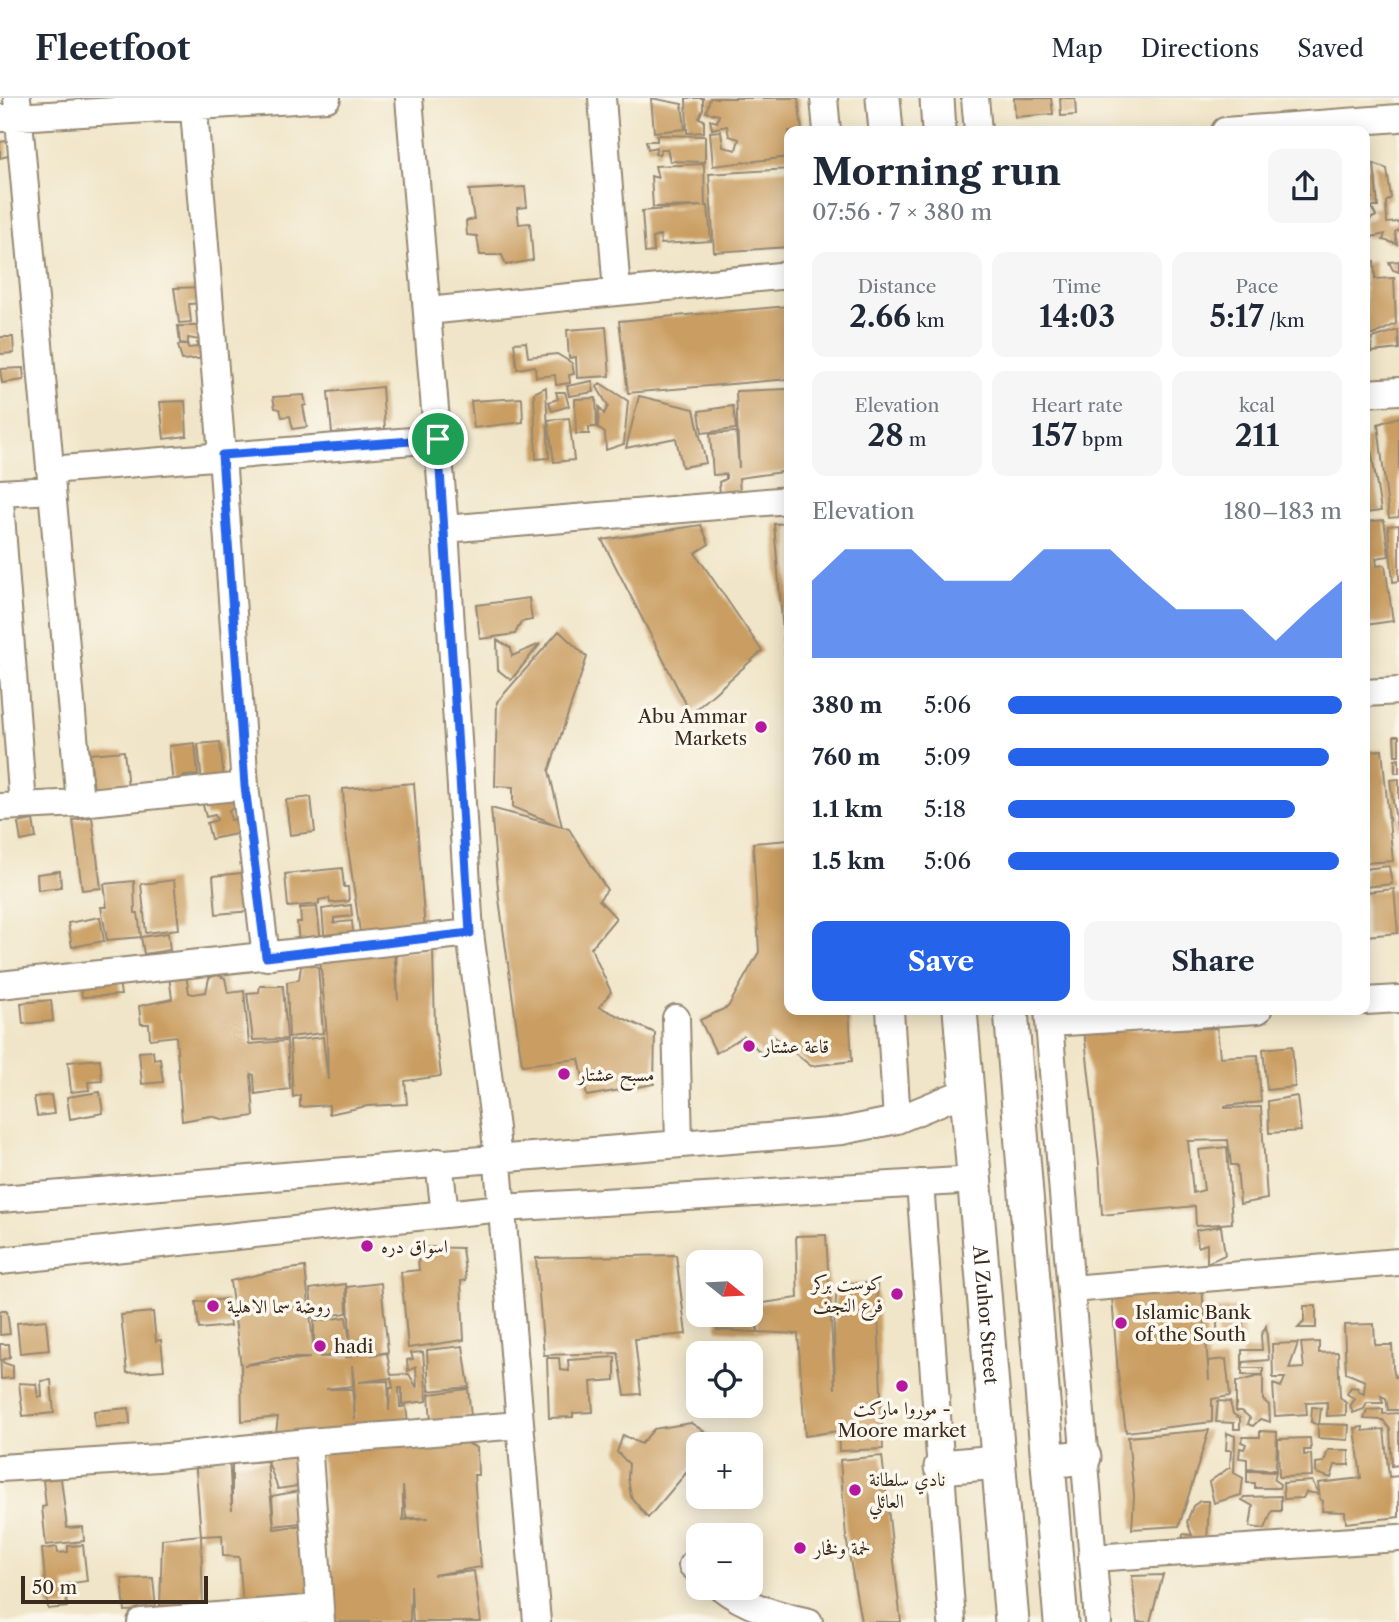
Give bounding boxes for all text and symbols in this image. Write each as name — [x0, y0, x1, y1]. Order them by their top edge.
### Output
text: Fleetfoot — [35, 28, 190, 69]
text: Map — [1051, 34, 1103, 63]
text: Directions — [1141, 34, 1259, 63]
text: Saved — [1297, 34, 1364, 63]
text: Morning run — [812, 148, 1061, 195]
button: share — [1268, 149, 1342, 223]
text: 07:56 · 7 × 380 m — [812, 198, 992, 226]
text: Distance — [858, 275, 936, 298]
text: Time — [1053, 275, 1101, 298]
text: Pace — [1236, 275, 1278, 298]
text: 2.66 — [849, 298, 911, 335]
text: 14:03 — [1039, 298, 1115, 335]
text: 5:17 — [1209, 298, 1264, 335]
text: km — [911, 309, 945, 332]
text: /km — [1264, 309, 1305, 332]
text: Elevation — [855, 394, 939, 417]
text: Heart rate — [1031, 394, 1123, 417]
text: kcal — [1239, 394, 1275, 417]
pin — [408, 409, 468, 469]
text: 28 — [868, 417, 904, 454]
text: 157 — [1031, 417, 1077, 454]
text: 211 — [1235, 417, 1279, 454]
icon: arrive — [419, 420, 457, 458]
text: m — [904, 428, 926, 451]
text: bpm — [1077, 428, 1123, 451]
text: Elevation — [812, 497, 915, 525]
text: 180–183 m — [1224, 497, 1342, 525]
text: 380 m — [812, 691, 883, 719]
text: 5:06 — [924, 691, 971, 719]
place label: Abu Ammar Markets — [637, 705, 747, 750]
marker: Abu Ammar Markets — [753, 719, 769, 735]
text: 760 m — [812, 743, 881, 771]
text: 5:09 — [924, 743, 971, 771]
text: 1.1 km — [812, 795, 883, 823]
text: 5:18 — [924, 795, 966, 823]
text: 1.5 km — [812, 847, 885, 875]
text: 5:06 — [924, 847, 971, 875]
button: Save — [812, 921, 1070, 1001]
button: Share — [1084, 921, 1342, 1001]
place label: قاعة عشتار — [761, 1035, 829, 1058]
marker: قاعة عشتار — [741, 1038, 757, 1054]
place label: مسبح عشتار — [576, 1063, 654, 1092]
marker: مسبح عشتار — [556, 1066, 572, 1082]
place label: اسواق دره — [381, 1235, 448, 1259]
marker: اسواق دره — [359, 1238, 375, 1254]
street label: Al Zuhor Street — [968, 1243, 1003, 1386]
north arrow — [686, 1250, 763, 1326]
map controls — [686, 1250, 763, 1600]
place label: كوست بركر فرع النجف — [810, 1272, 883, 1321]
marker: كوست بركر فرع النجف — [889, 1286, 905, 1302]
place label: روضة سما الاهلية — [227, 1295, 331, 1318]
marker: روضة سما الاهلية — [205, 1298, 221, 1314]
place label: Islamic Bank of the South — [1135, 1301, 1252, 1346]
marker: Islamic Bank of the South — [1113, 1315, 1129, 1331]
place label: hadi — [334, 1335, 373, 1358]
marker: hadi — [312, 1338, 328, 1354]
button: locate — [686, 1341, 763, 1418]
marker: موروا ماركت - Moore market — [894, 1378, 910, 1394]
place label: موروا ماركت - Moore market — [838, 1397, 967, 1442]
button: + — [686, 1432, 763, 1509]
place label: نادي سلطانة العائلي — [869, 1468, 945, 1520]
marker: نادي سلطانة العائلي — [847, 1482, 863, 1498]
button: − — [686, 1523, 763, 1600]
place label: لحمة وفخار — [812, 1537, 871, 1560]
marker: لحمة وفخار — [792, 1540, 808, 1556]
scale bar — [21, 1573, 208, 1605]
text: 50 m — [32, 1576, 77, 1599]

